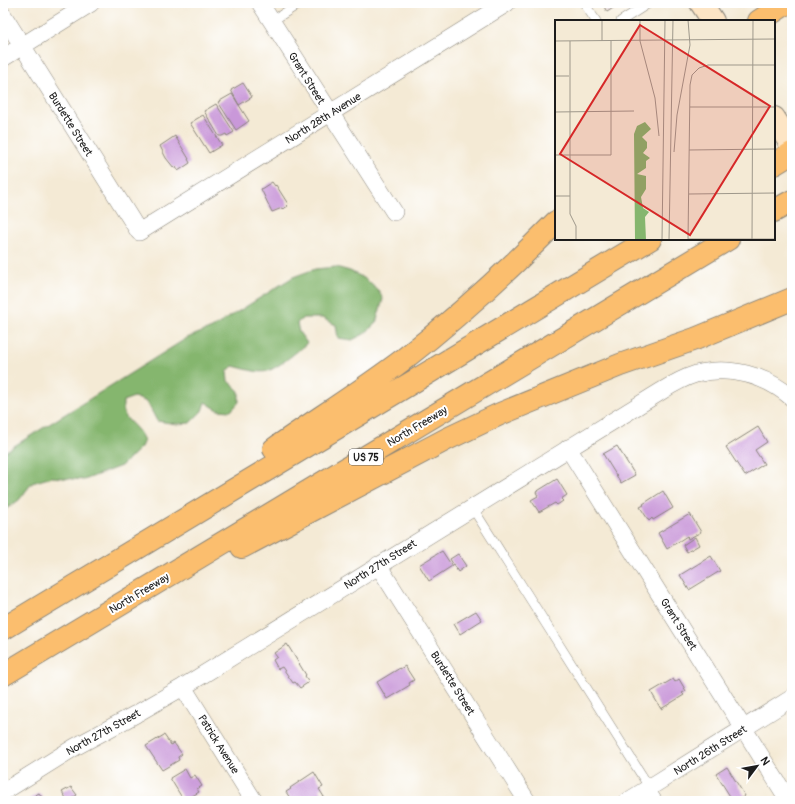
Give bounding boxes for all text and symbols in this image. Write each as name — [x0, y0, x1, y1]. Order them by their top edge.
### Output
inset map — [555, 20, 775, 240]
street label: Grant Street — [285, 50, 328, 107]
street label: Burdette Street — [46, 90, 96, 159]
street label: North 28th Avenue — [283, 90, 364, 147]
street label: North Freeway — [385, 403, 450, 449]
road number: US 75 — [349, 449, 383, 465]
street label: North 27th Street — [342, 537, 419, 592]
street label: North Freeway — [107, 570, 172, 616]
street label: Grant Street — [657, 596, 700, 653]
street label: Burdette Street — [428, 649, 478, 718]
street label: North 27th Street — [64, 706, 143, 758]
street label: Patrick Avenue — [195, 712, 242, 777]
street label: North 26th Street — [671, 722, 750, 778]
north arrow — [737, 746, 777, 786]
text: N — [758, 754, 773, 768]

